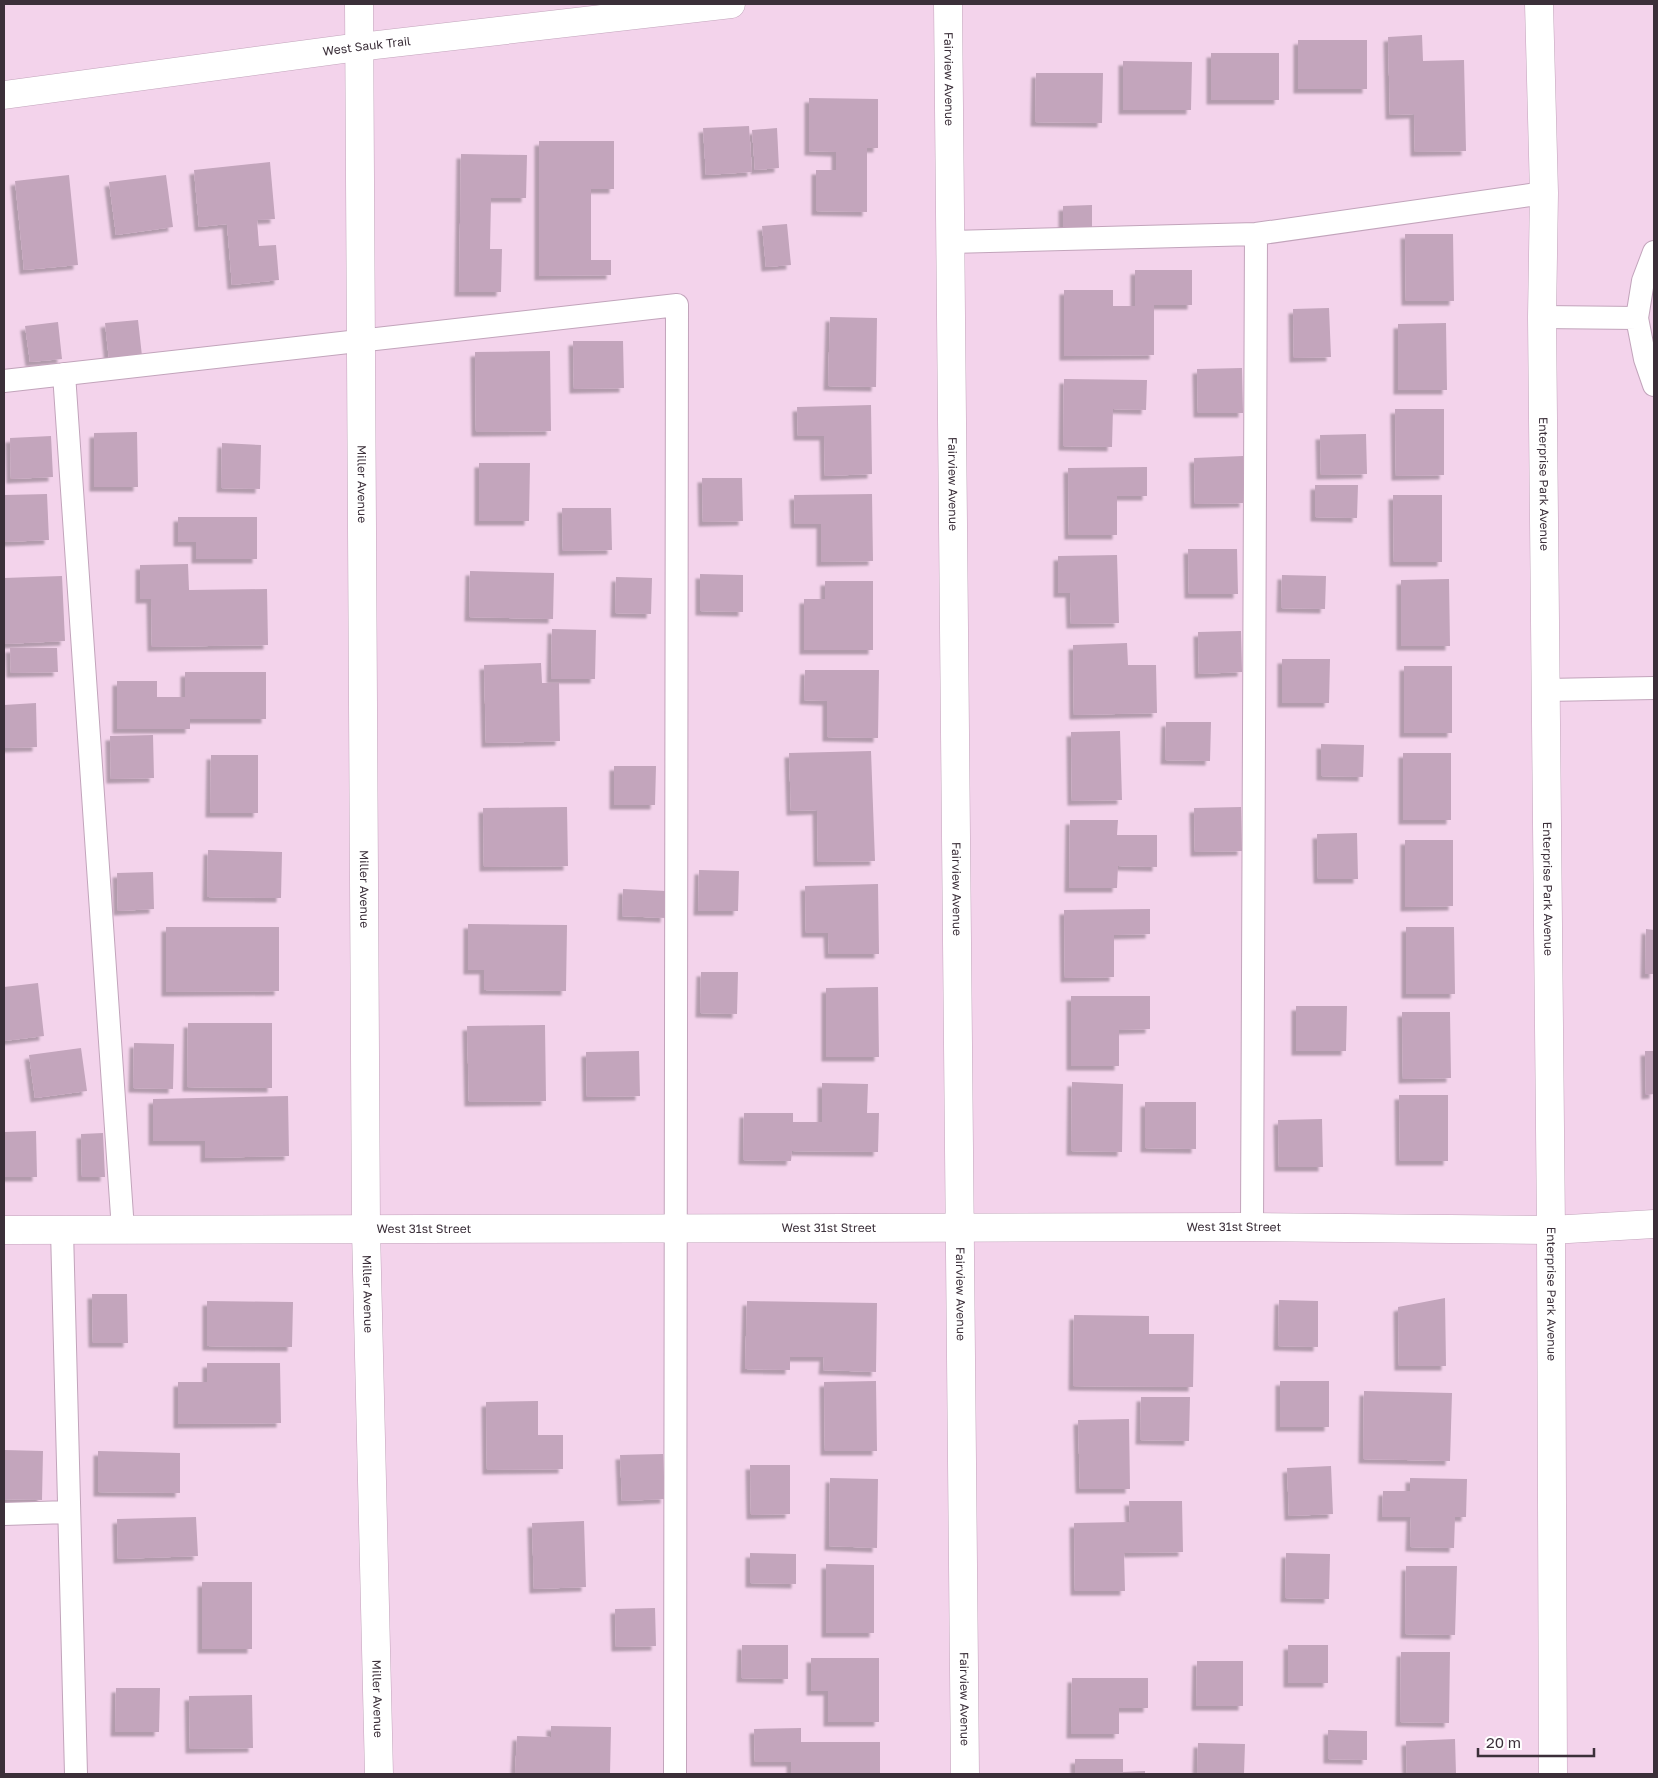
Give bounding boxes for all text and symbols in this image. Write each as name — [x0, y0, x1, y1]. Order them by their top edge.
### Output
street label: Fairview Avenue — [941, 32, 957, 126]
street label: West Sauk Trail — [322, 33, 412, 59]
street label: Enterprise Park Avenue — [1536, 417, 1552, 551]
street label: Fairview Avenue — [945, 437, 961, 531]
street label: Miller Avenue — [355, 445, 370, 523]
street label: Enterprise Park Avenue — [1540, 822, 1556, 956]
street label: Fairview Avenue — [949, 842, 965, 936]
street label: Miller Avenue — [357, 850, 372, 928]
street label: West 31st Street — [1187, 1219, 1282, 1234]
street label: West 31st Street — [782, 1220, 877, 1235]
street label: West 31st Street — [377, 1221, 472, 1236]
street label: Enterprise Park Avenue — [1544, 1227, 1559, 1361]
street label: Fairview Avenue — [953, 1247, 969, 1341]
street label: Miller Avenue — [360, 1255, 376, 1333]
street label: Fairview Avenue — [957, 1652, 973, 1746]
street label: Miller Avenue — [369, 1660, 386, 1738]
scale bar — [1478, 1726, 1594, 1758]
text: 20 m — [1486, 1733, 1521, 1751]

